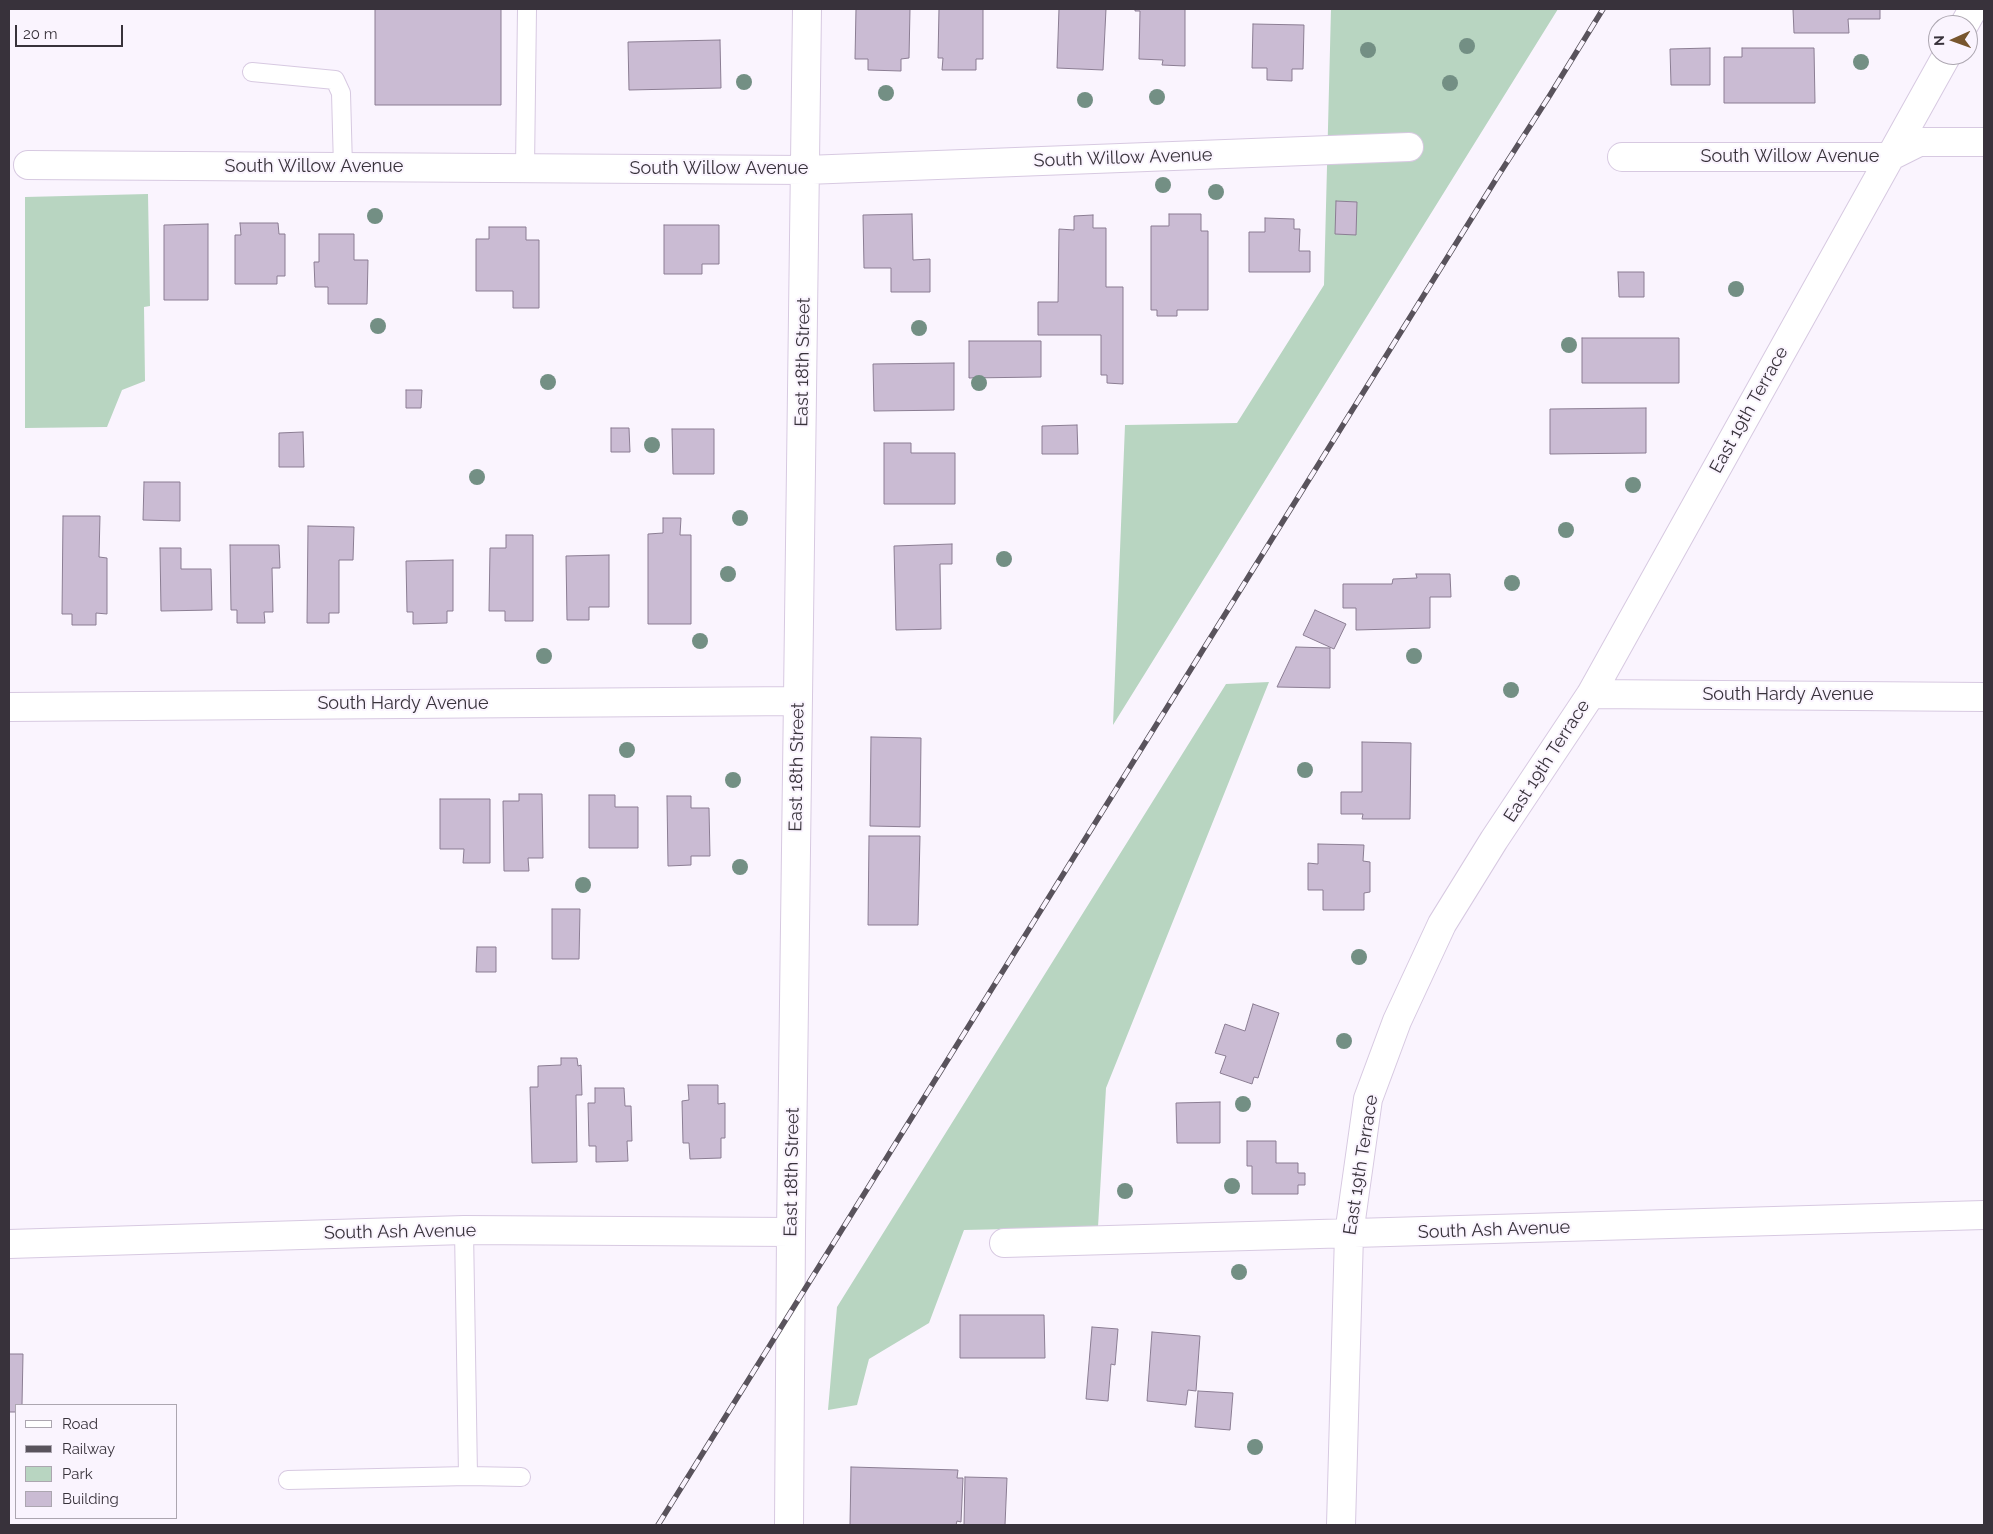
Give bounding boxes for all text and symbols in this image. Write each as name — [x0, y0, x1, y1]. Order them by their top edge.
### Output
scale bar — [18, 15, 125, 47]
north arrow — [1928, 15, 1978, 65]
text: 20 m — [23, 25, 58, 43]
text: N — [1931, 35, 1947, 46]
street label: South Willow Avenue — [1033, 144, 1213, 172]
street label: South Willow Avenue — [1701, 146, 1879, 168]
street label: South Willow Avenue — [225, 156, 403, 178]
street label: South Willow Avenue — [630, 158, 808, 180]
street label: East 18th Street — [791, 297, 815, 427]
street label: East 19th Terrace — [1705, 343, 1793, 477]
street label: South Hardy Avenue — [1702, 684, 1874, 706]
street label: South Hardy Avenue — [317, 693, 489, 715]
street label: East 19th Terrace — [1499, 696, 1595, 826]
street label: East 18th Street — [785, 702, 809, 832]
street label: East 19th Terrace — [1339, 1093, 1383, 1237]
street label: East 18th Street — [780, 1107, 804, 1237]
street label: South Ash Avenue — [1417, 1217, 1571, 1243]
street label: South Ash Avenue — [324, 1220, 476, 1244]
legend — [15, 1404, 178, 1519]
text: Road — [62, 1415, 98, 1433]
text: Railway — [62, 1440, 115, 1458]
text: Park — [62, 1465, 93, 1483]
text: Building — [62, 1490, 119, 1508]

